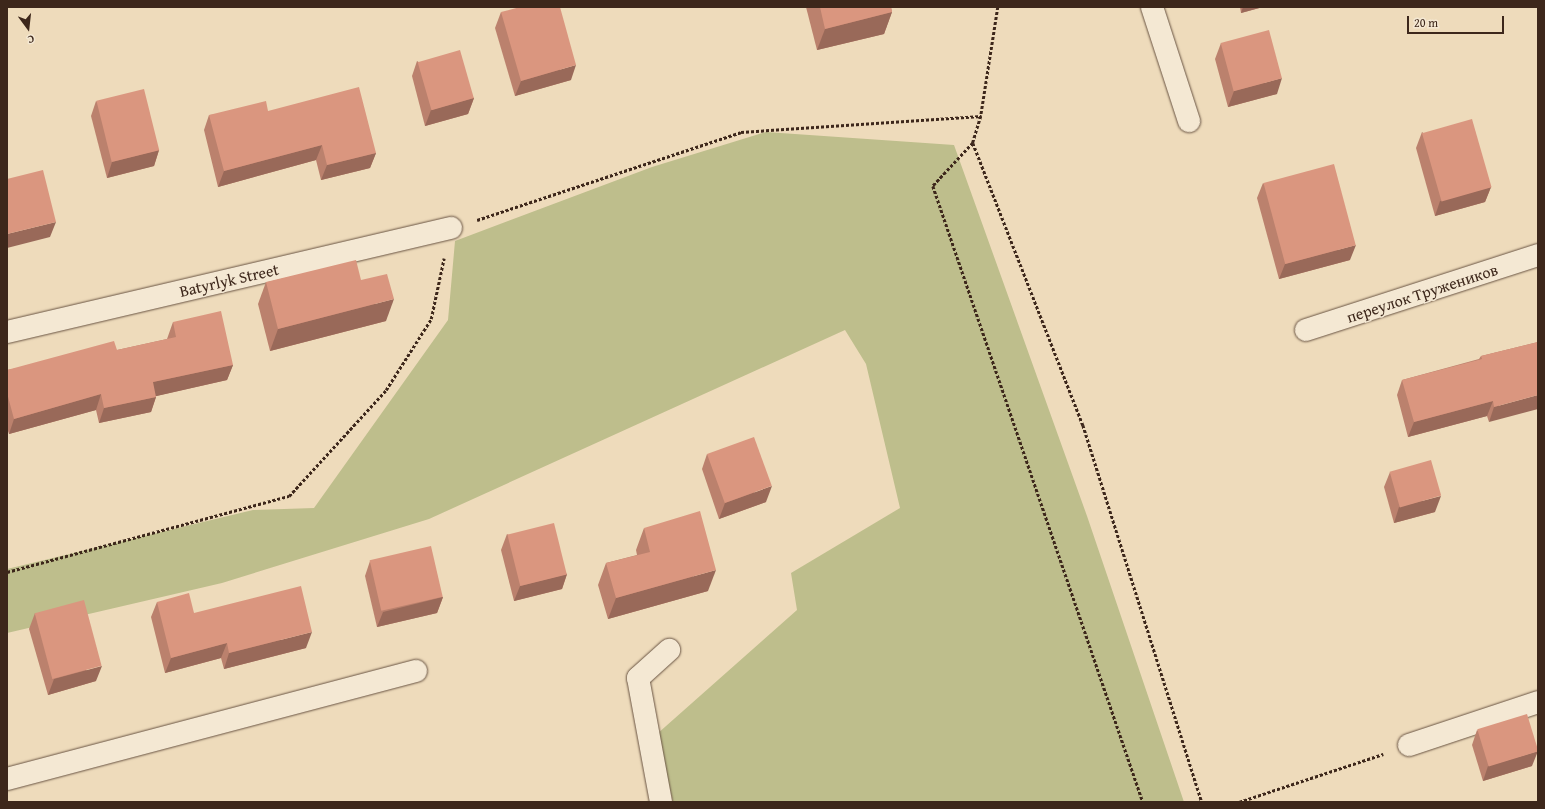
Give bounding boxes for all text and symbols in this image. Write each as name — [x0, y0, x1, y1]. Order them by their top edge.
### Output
north arrow — [8, 8, 48, 48]
scale bar — [1409, 8, 1506, 34]
text: 20 m — [1414, 14, 1438, 31]
text: С — [26, 31, 36, 48]
street label: Batyrlyk Street — [177, 259, 281, 301]
street label: переулок Тружеников — [1344, 259, 1500, 327]

